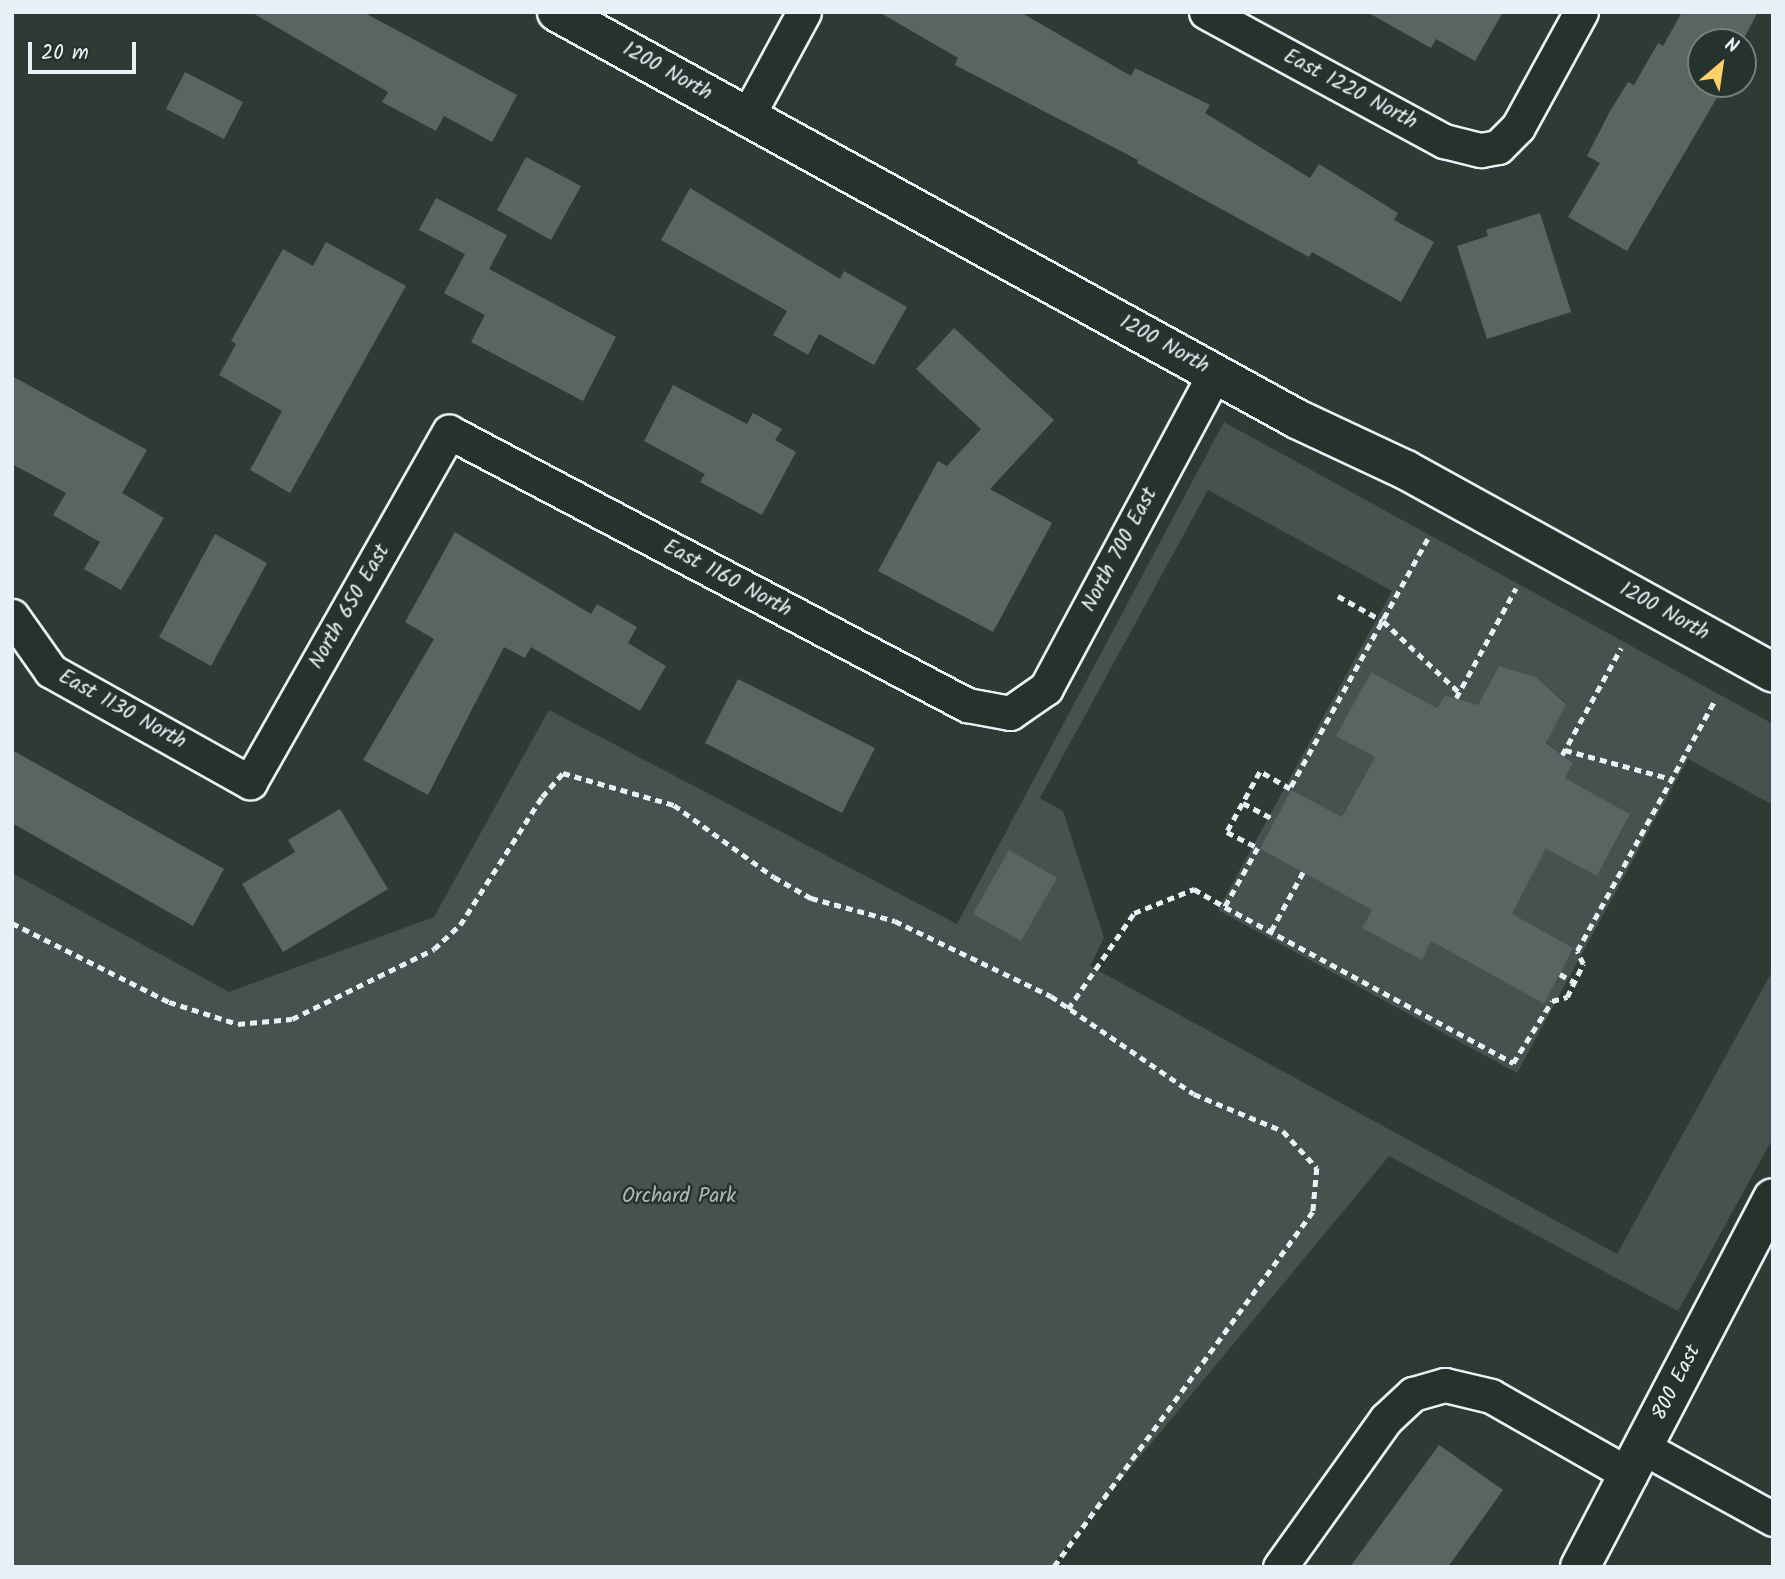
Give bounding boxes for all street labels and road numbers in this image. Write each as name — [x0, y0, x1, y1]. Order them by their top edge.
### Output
street label: 1200 North — [618, 37, 716, 107]
street label: East 1220 North — [1279, 44, 1421, 136]
street label: 1200 North — [1115, 310, 1213, 380]
street label: North 700 East — [1077, 484, 1163, 616]
street label: East 1160 North — [659, 535, 795, 623]
street label: North 650 East — [304, 540, 396, 674]
street label: 1200 North — [1615, 577, 1713, 647]
street label: East 1130 North — [54, 665, 190, 755]
street label: 800 East — [1647, 1341, 1707, 1425]

